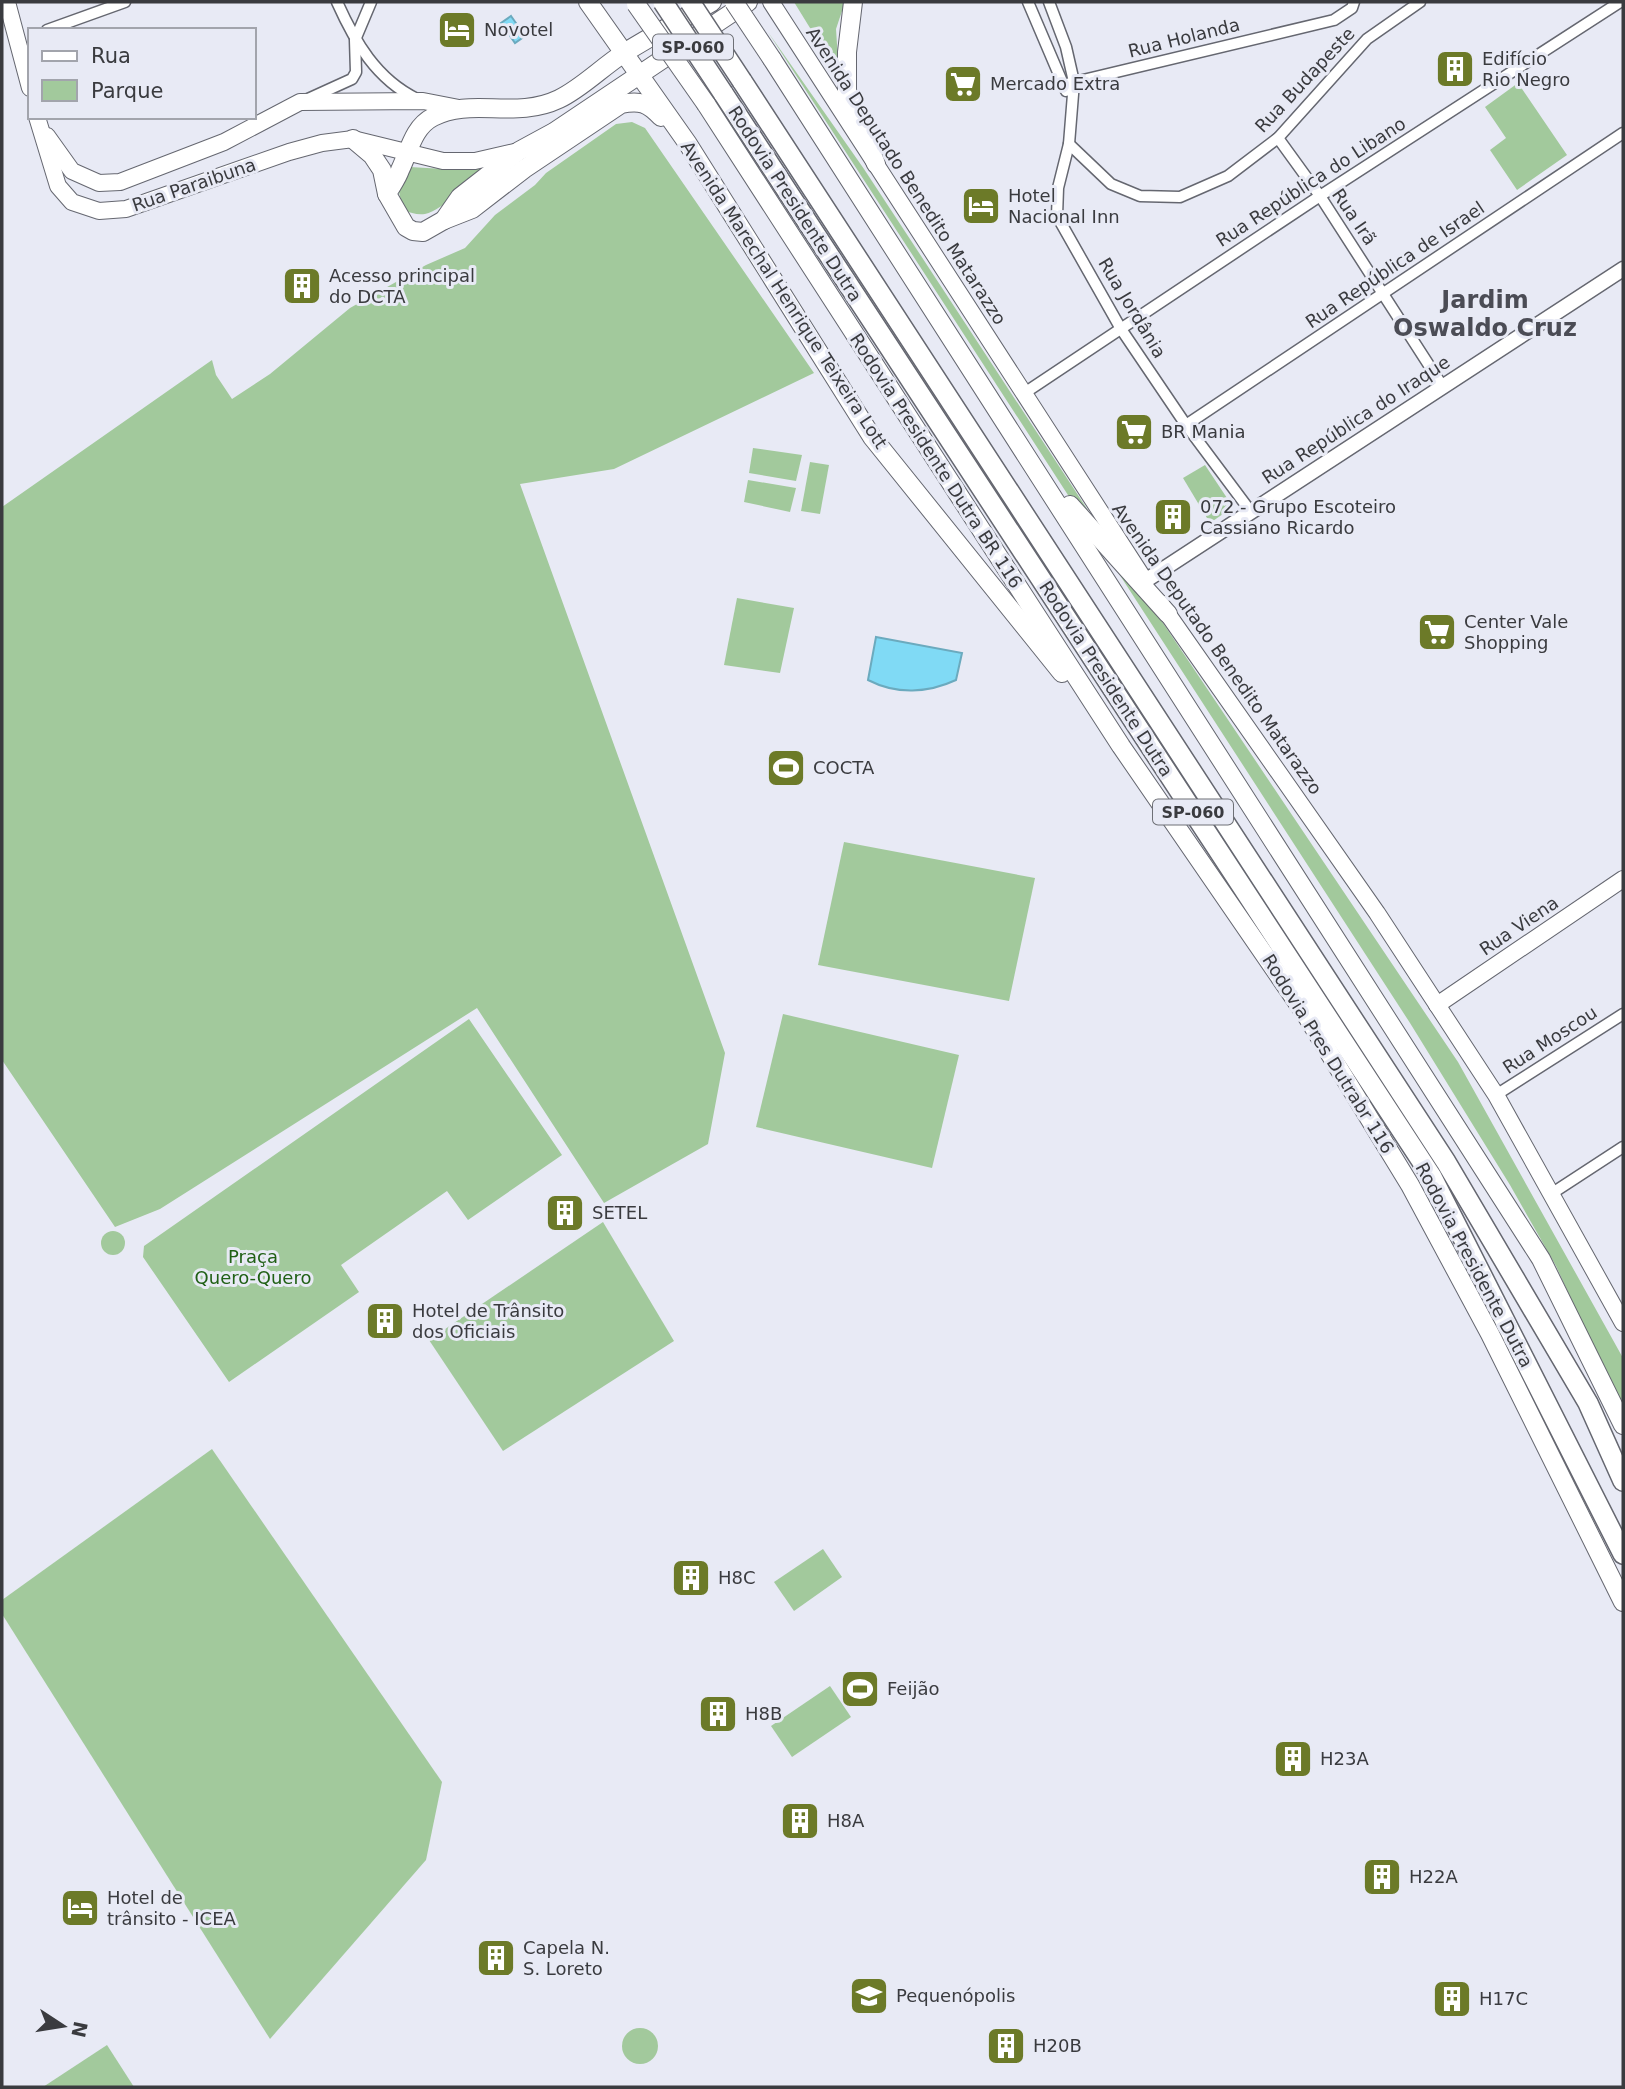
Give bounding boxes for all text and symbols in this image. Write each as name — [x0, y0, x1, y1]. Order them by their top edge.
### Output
hotel icon: Novotel — [436, 9, 478, 51]
street label: Rua Holanda — [1126, 13, 1242, 62]
place label: Novotel — [484, 19, 553, 40]
street label: Avenida Deputado Benedito Matarazzo — [802, 23, 1011, 329]
street label: Rua Budapeste — [1251, 23, 1359, 137]
legend — [28, 28, 256, 119]
road number: SP-060 — [653, 34, 733, 60]
text: Rua — [91, 44, 131, 68]
building icon: Edifício Rio Negro — [1434, 48, 1476, 90]
place label: Edifício Rio Negro — [1482, 48, 1570, 90]
supermarket icon: Mercado Extra — [942, 63, 984, 105]
place label: Mercado Extra — [990, 73, 1120, 94]
text: Parque — [91, 79, 163, 103]
street label: Rodovia Presidente Dutra — [724, 102, 867, 306]
street label: Rua República do Libano — [1212, 112, 1409, 251]
street label: Avenida Marechal Henrique Teixeira Lott — [677, 137, 892, 452]
street label: Rua Paraibuna — [129, 153, 259, 216]
street label: Rua Irã — [1328, 184, 1381, 249]
hotel icon: Hotel Nacional Inn — [960, 185, 1002, 227]
place label: Hotel Nacional Inn — [1008, 185, 1120, 227]
street label: Rua República de Israel — [1301, 197, 1488, 332]
street label: Rua Jordânia — [1094, 254, 1171, 362]
building icon: Acesso principal do DCTA — [281, 265, 323, 307]
place label: Acesso principal do DCTA — [329, 265, 475, 307]
district label: Jardim Oswaldo Cruz — [1393, 286, 1577, 342]
street label: Rodovia Presidente Dutra BR 116 — [846, 329, 1027, 592]
street label: Rua República do Iraque — [1258, 351, 1453, 488]
supermarket icon: BR Mania — [1113, 411, 1155, 453]
place label: BR Mania — [1161, 421, 1246, 442]
building icon: 072 - Grupo Escoteiro Cassiano Ricardo — [1152, 496, 1194, 538]
place label: 072 - Grupo Escoteiro Cassiano Ricardo — [1200, 496, 1396, 538]
street label: Avenida Deputado Benedito Matarazzo — [1108, 499, 1327, 798]
street label: Rodovia Presidente Dutra — [1035, 577, 1178, 781]
supermarket icon: Center Vale Shopping — [1416, 611, 1458, 653]
place label: Center Vale Shopping — [1464, 611, 1568, 653]
sports icon: COCTA — [765, 747, 807, 789]
place label: COCTA — [813, 757, 875, 778]
road number: SP-060 — [1153, 800, 1233, 824]
street label: Rua Viena — [1475, 892, 1562, 960]
street label: Rodovia Pres Dutrabr 116 — [1258, 950, 1399, 1157]
street label: Rua Moscou — [1499, 1001, 1601, 1078]
street label: Rodovia Presidente Dutra — [1411, 1159, 1537, 1371]
building icon: SETEL — [544, 1192, 586, 1234]
place label: SETEL — [592, 1202, 647, 1223]
park label: Praça Quero-Quero — [195, 1246, 311, 1288]
building icon: Hotel de Trânsito dos Oficiais — [364, 1300, 406, 1342]
place label: Hotel de Trânsito dos Oficiais — [412, 1300, 564, 1342]
building icon: H8C — [670, 1557, 712, 1599]
place label: H8C — [718, 1567, 756, 1588]
sports icon: Feijão — [839, 1668, 881, 1710]
place label: Feijão — [887, 1678, 940, 1699]
building icon: H8B — [697, 1693, 739, 1735]
place label: H8B — [745, 1703, 782, 1724]
building icon: H23A — [1272, 1738, 1314, 1780]
place label: H23A — [1320, 1748, 1369, 1769]
building icon: H8A — [779, 1800, 821, 1842]
place label: H8A — [827, 1810, 865, 1831]
building icon: H22A — [1361, 1856, 1403, 1898]
place label: H22A — [1409, 1866, 1458, 1887]
hotel icon: Hotel de trânsito - ICEA — [59, 1887, 101, 1929]
place label: Hotel de trânsito - ICEA — [107, 1887, 237, 1929]
building icon: Capela N. S. Loreto — [475, 1937, 517, 1979]
place label: Capela N. S. Loreto — [523, 1937, 610, 1979]
school or university icon: Pequenópolis — [848, 1975, 890, 2017]
building icon: H17C — [1431, 1978, 1473, 2020]
place label: Pequenópolis — [896, 1985, 1015, 2006]
place label: H17C — [1479, 1988, 1528, 2009]
north arrow — [28, 1991, 98, 2061]
text: N — [67, 2019, 92, 2040]
building icon: H20B — [985, 2025, 1027, 2067]
place label: H20B — [1033, 2035, 1082, 2056]

